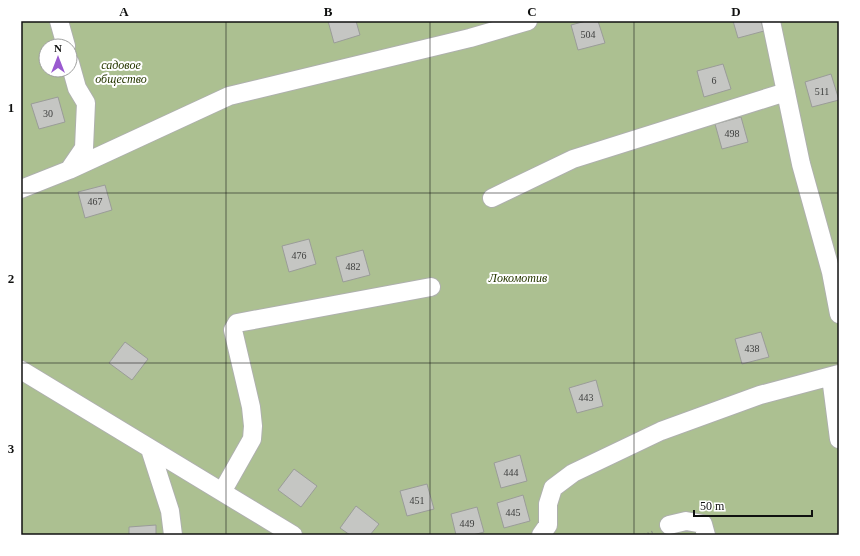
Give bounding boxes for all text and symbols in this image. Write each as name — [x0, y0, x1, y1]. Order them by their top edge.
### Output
text: A — [119, 4, 129, 19]
text: B — [324, 4, 333, 19]
text: C — [527, 4, 537, 19]
text: D — [731, 4, 741, 19]
house number: 504 — [581, 29, 596, 40]
north arrow — [38, 38, 78, 78]
text: N — [54, 42, 62, 54]
park label: садовое общество — [95, 58, 147, 86]
house number: 6 — [712, 75, 717, 86]
house number: 511 — [815, 86, 829, 97]
text: 1 — [8, 100, 14, 115]
house number: 30 — [43, 108, 53, 119]
house number: 498 — [725, 128, 740, 139]
house number: 467 — [88, 196, 103, 207]
house number: 476 — [292, 250, 307, 261]
house number: 482 — [346, 261, 361, 272]
text: 2 — [8, 271, 14, 286]
park label: Локомотив — [488, 271, 547, 285]
house number: 438 — [745, 343, 760, 354]
house number: 443 — [579, 392, 594, 403]
text: 3 — [8, 441, 15, 456]
house number: 444 — [504, 467, 519, 478]
scale bar — [694, 492, 812, 518]
house number: 451 — [410, 495, 425, 506]
text: 50 m — [700, 499, 725, 513]
house number: 445 — [506, 507, 521, 518]
house number: 449 — [460, 518, 475, 529]

